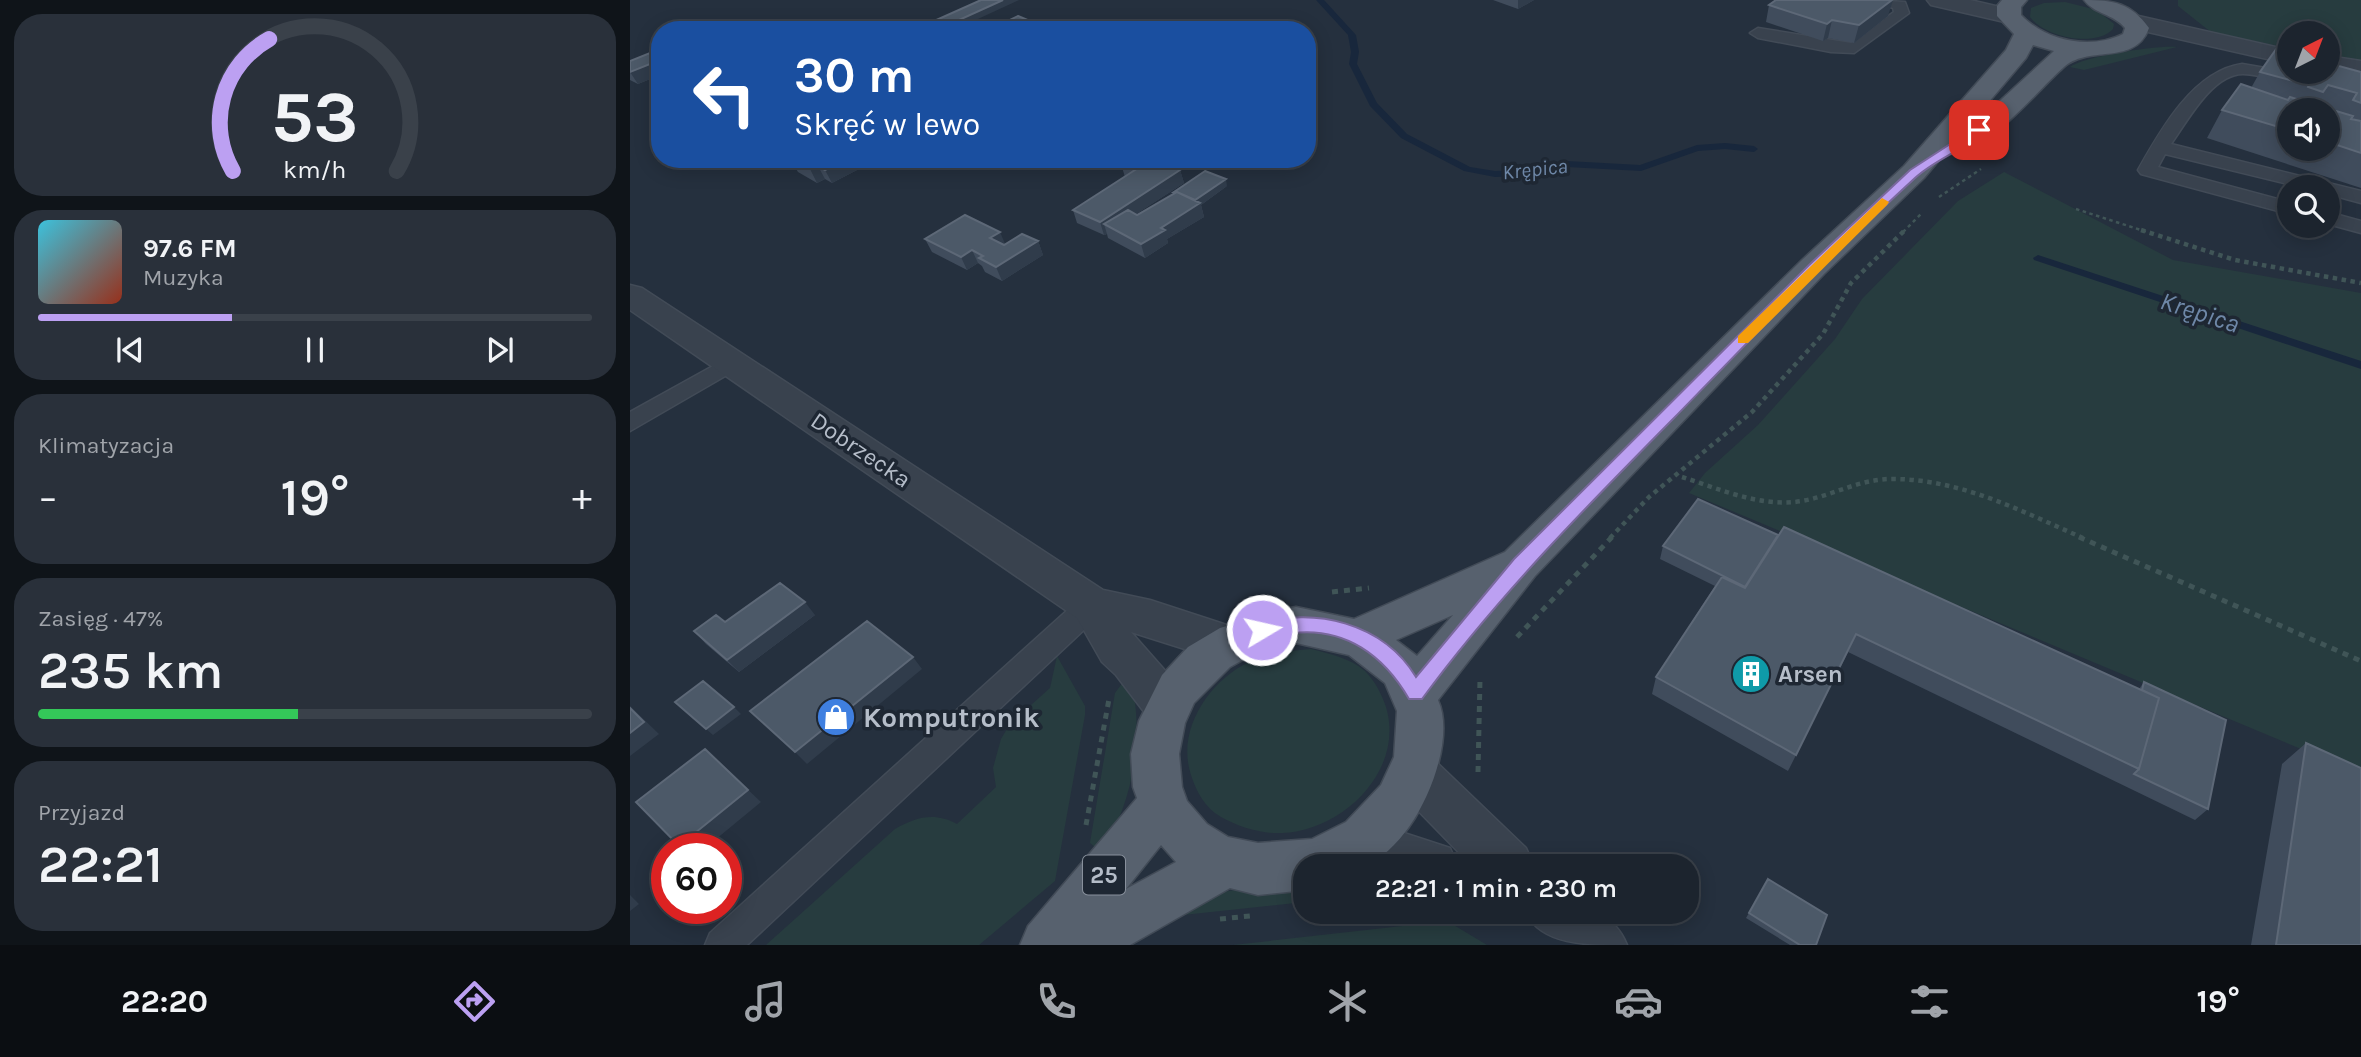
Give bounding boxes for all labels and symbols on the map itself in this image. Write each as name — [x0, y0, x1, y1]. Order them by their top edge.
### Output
north arrow — [2277, 21, 2340, 84]
pin — [1949, 100, 2009, 160]
water label: Krępica — [1501, 154, 1569, 184]
water label: Krępica — [2156, 285, 2243, 340]
street label: Dobrzecka — [806, 406, 916, 494]
position arrow — [1225, 593, 1299, 667]
building icon: Arsen — [1730, 653, 1772, 695]
place label: Arsen — [1778, 660, 1843, 688]
shop icon: Komputronik — [815, 696, 857, 738]
place label: Komputronik — [863, 701, 1040, 734]
speed limit sign: 60 — [651, 833, 742, 924]
road number: 25 — [1083, 856, 1125, 894]

